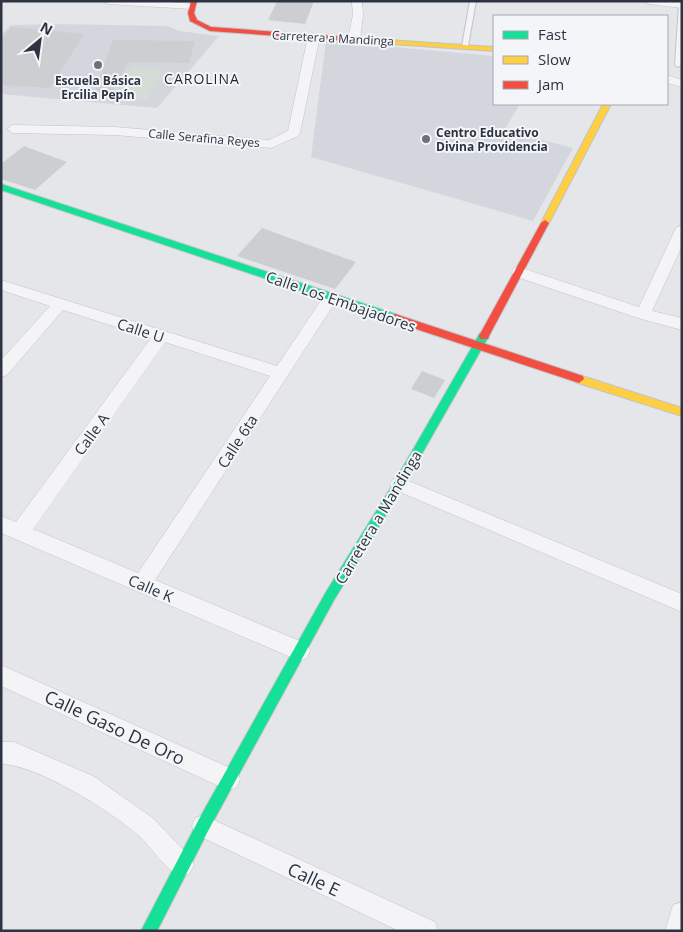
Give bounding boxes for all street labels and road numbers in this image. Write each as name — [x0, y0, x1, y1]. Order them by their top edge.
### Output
street label: Carretera a Mandinga — [272, 26, 394, 50]
street label: Calle Serafina Reyes — [148, 125, 261, 151]
street label: Calle Los Embajadores — [263, 266, 419, 336]
street label: Calle U — [115, 313, 167, 347]
street label: Calle A — [69, 409, 113, 459]
street label: Calle 6ta — [212, 410, 262, 472]
street label: Carretera a Mandinga — [330, 446, 426, 588]
street label: Calle K — [126, 570, 177, 607]
street label: Calle Gaso De Oro — [41, 684, 189, 770]
street label: Calle E — [284, 856, 344, 902]

